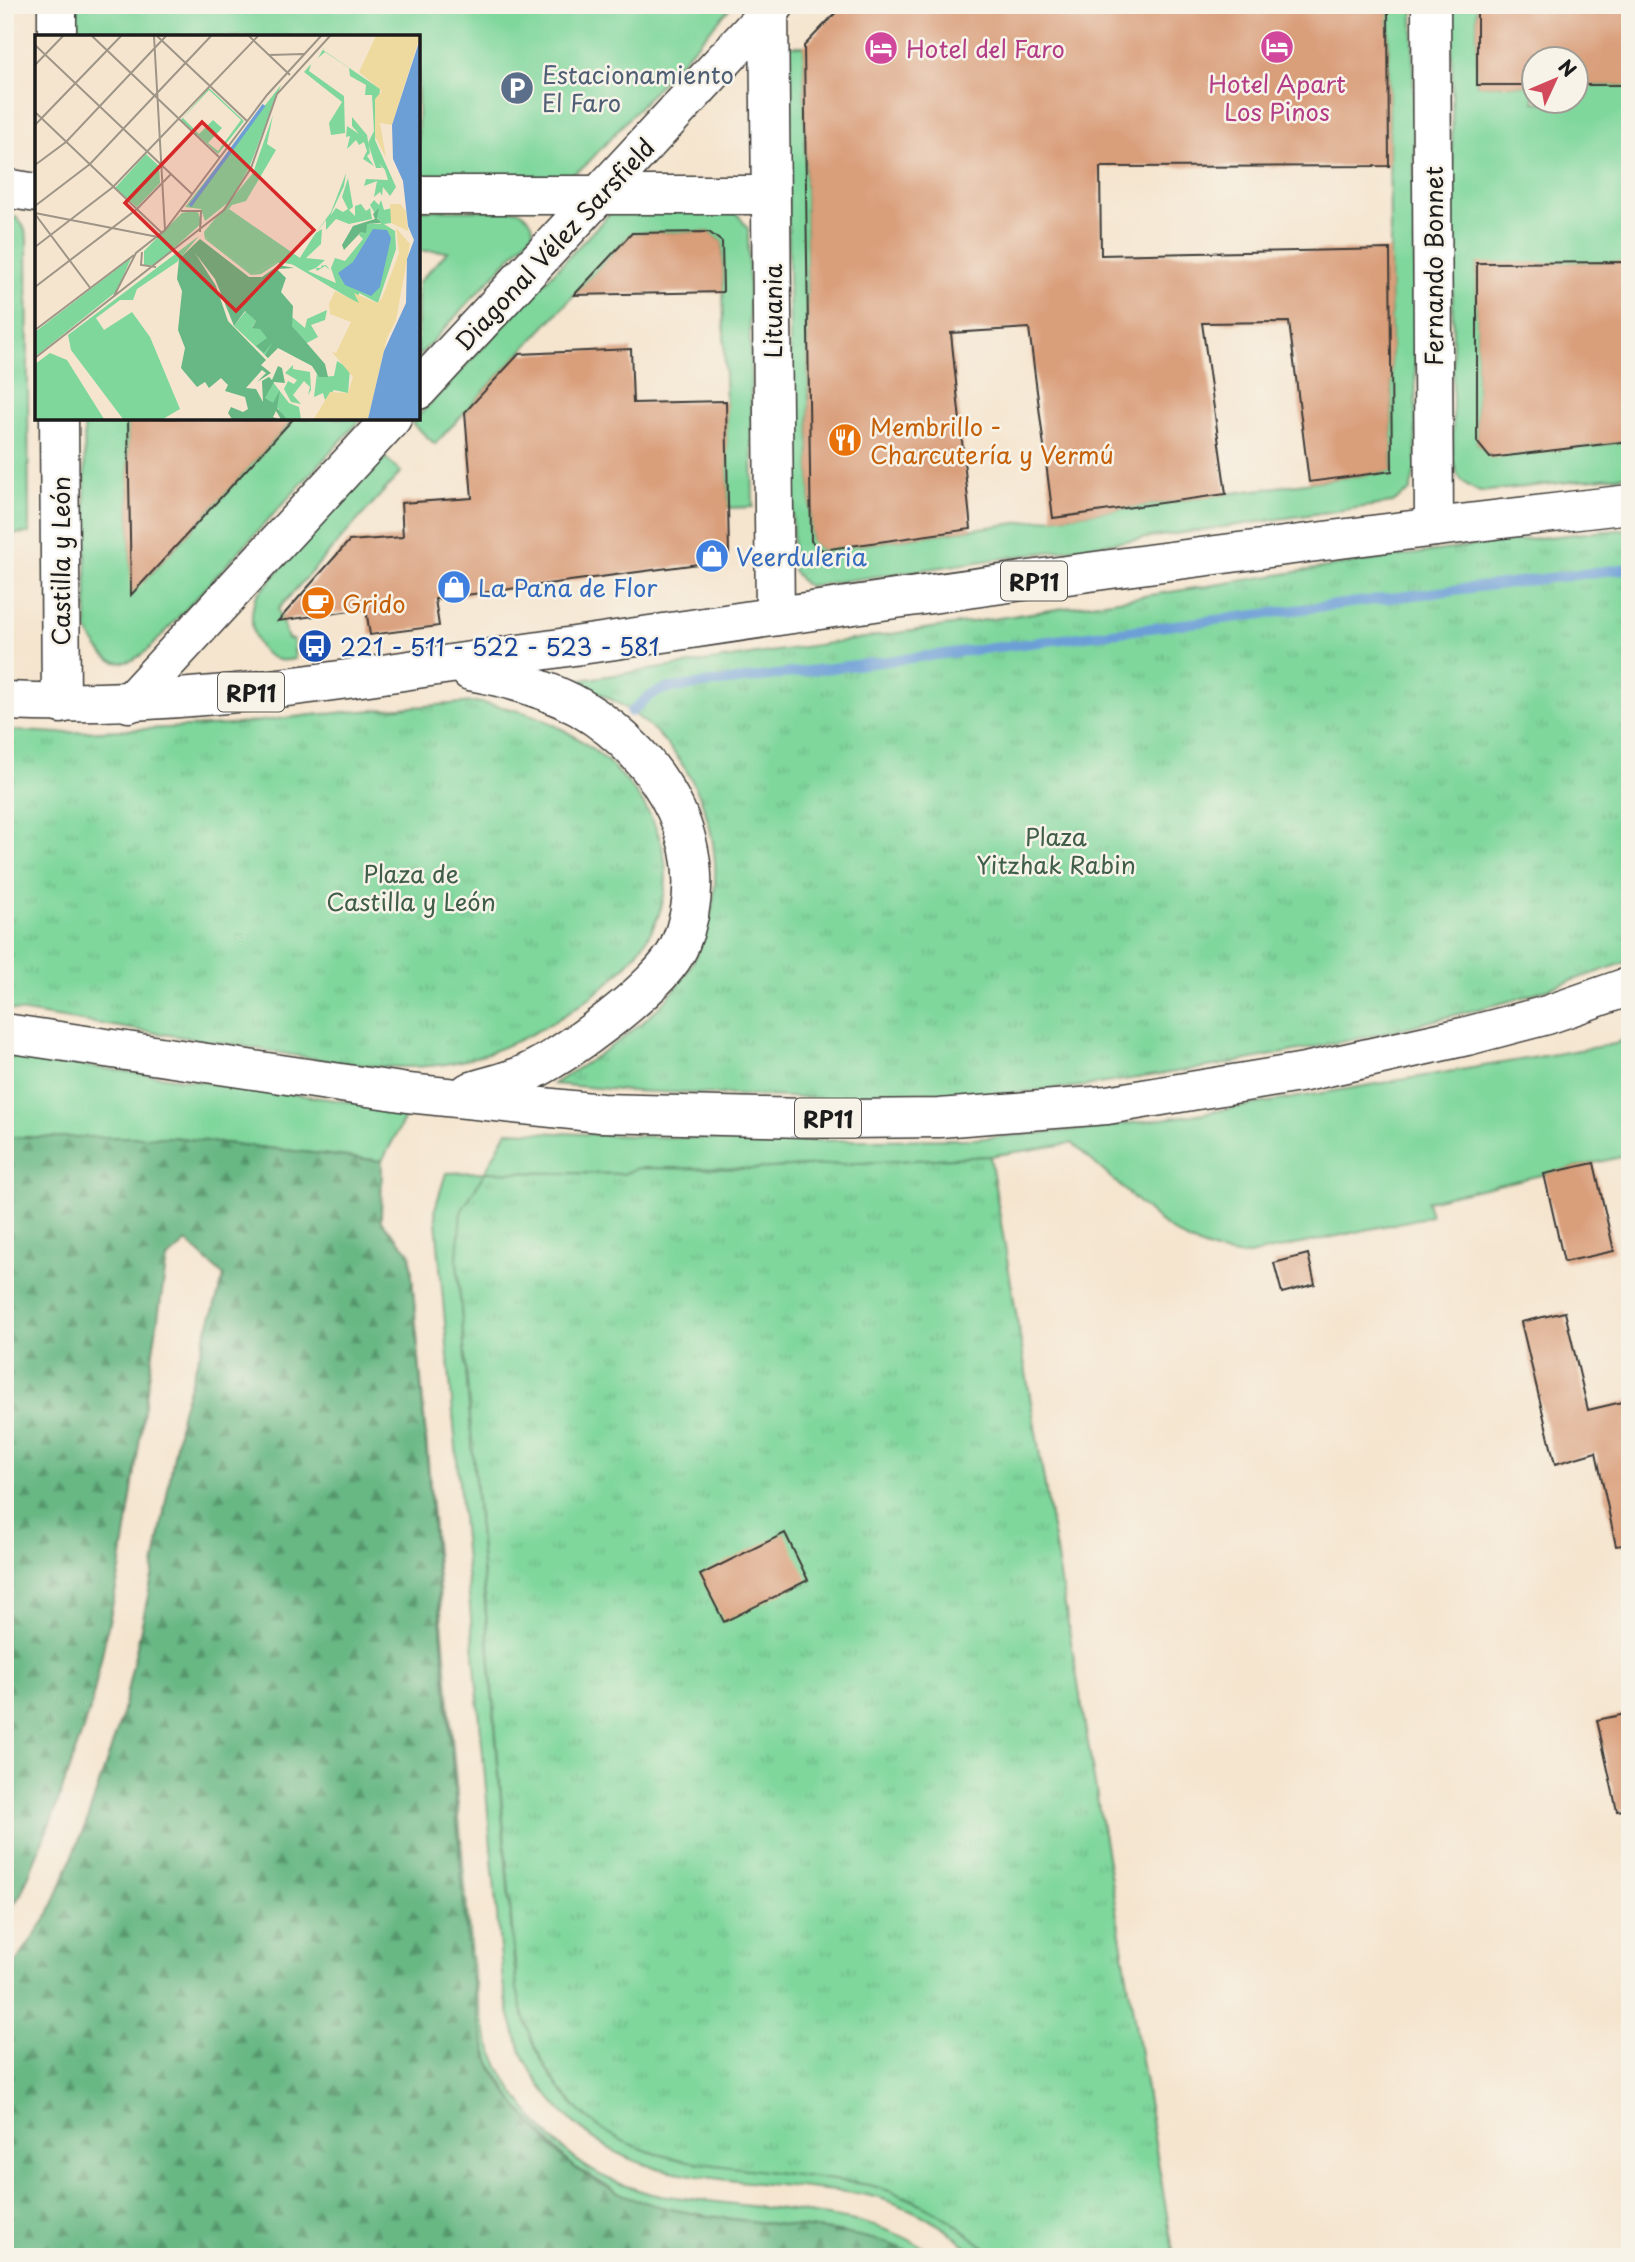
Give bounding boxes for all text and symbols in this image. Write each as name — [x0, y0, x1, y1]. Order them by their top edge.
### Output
hotel icon: Hotel Apart Los Pinos — [1258, 28, 1296, 66]
hotel icon: Hotel del Faro — [862, 29, 900, 67]
place label: Hotel del Faro — [906, 30, 1065, 66]
inset map — [35, 35, 420, 420]
north arrow — [1520, 46, 1590, 116]
text: N — [1553, 52, 1583, 83]
place label: Estacionamiento El Faro — [542, 56, 734, 120]
place label: Hotel Apart Los Pinos — [1208, 65, 1346, 129]
parking icon: Estacionamiento El Faro — [498, 69, 536, 107]
street label: Diagonal Vélez Sarsfield — [446, 130, 662, 358]
street label: Fernando Bonnet — [1415, 166, 1451, 366]
street label: Lituania — [754, 263, 790, 358]
place label: Membrillo - Charcutería y Vermú — [870, 408, 1114, 472]
restaurant icon: Membrillo - Charcutería y Vermú — [826, 421, 864, 459]
street label: Castilla y León — [42, 476, 78, 646]
shop icon: Veerduleria — [693, 537, 731, 575]
place label: Veerduleria — [736, 538, 867, 574]
road number: RP11 — [1001, 562, 1067, 600]
shop icon: La Pana de Flor — [435, 568, 473, 606]
place label: La Pana de Flor — [478, 569, 658, 605]
cafe icon: Grido — [299, 584, 337, 622]
place label: Grido — [342, 585, 405, 621]
bus stop icon: 221 - 511 - 522 - 523 - 581 — [296, 627, 334, 665]
place label: 221 - 511 - 522 - 523 - 581 — [340, 628, 660, 664]
road number: RP11 — [218, 672, 284, 712]
park label: Plaza Yitzhak Rabin — [976, 818, 1136, 882]
park label: Plaza de Castilla y León — [326, 855, 496, 919]
road number: RP11 — [795, 1098, 861, 1138]

